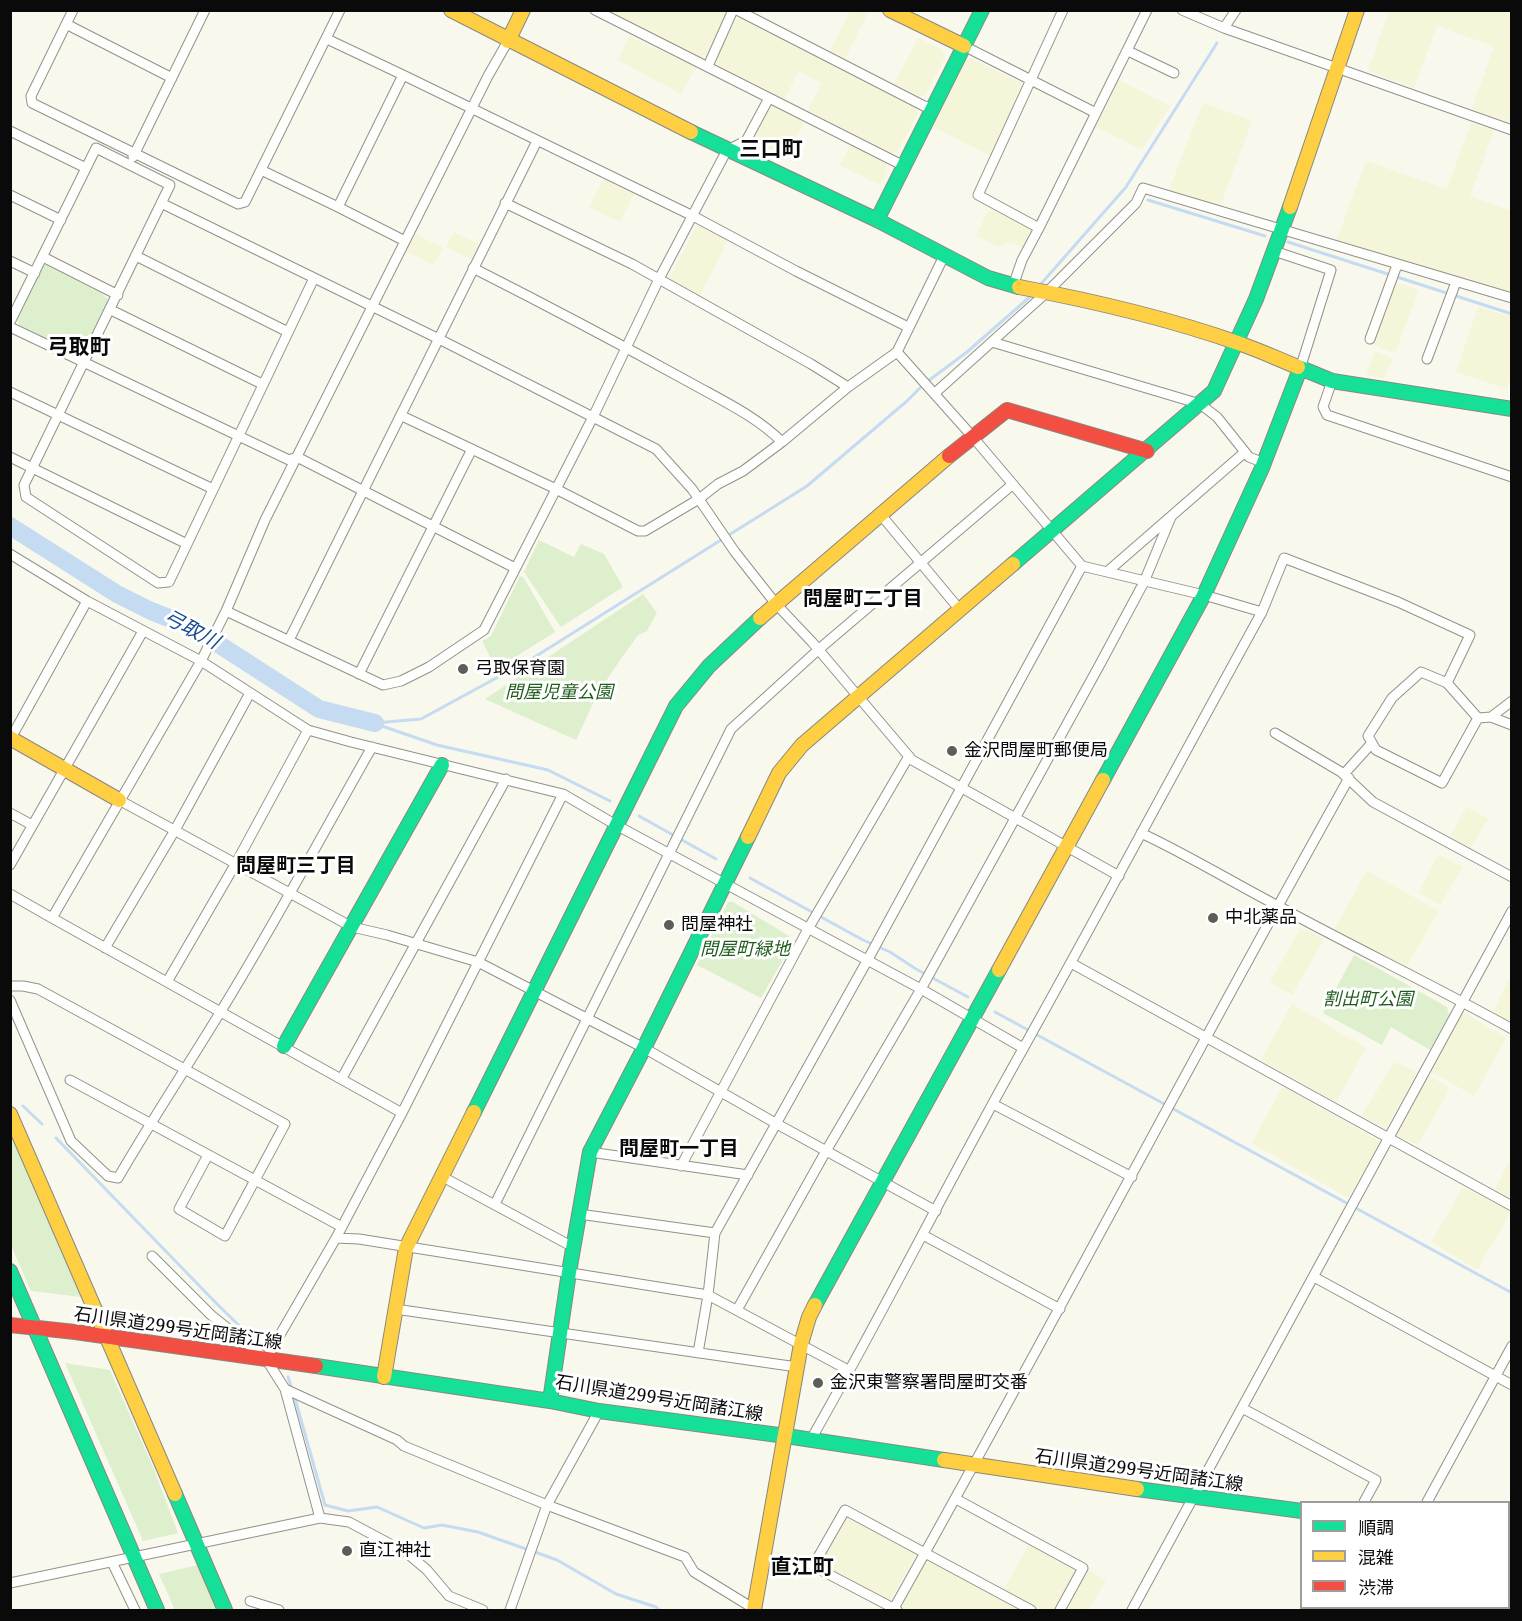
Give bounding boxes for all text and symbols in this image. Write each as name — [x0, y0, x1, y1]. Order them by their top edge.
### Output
district label: 三口町 — [740, 137, 802, 163]
district label: 弓取町 — [48, 335, 110, 361]
district label: 問屋町二丁目 — [803, 587, 923, 611]
water label: 弓取川 — [159, 605, 223, 655]
place label: 弓取保育園 — [475, 658, 565, 680]
marker: 弓取保育園 — [456, 662, 470, 676]
park label: 問屋児童公園 — [505, 682, 613, 704]
place label: 金沢問屋町郵便局 — [964, 740, 1108, 762]
marker: 金沢問屋町郵便局 — [945, 744, 959, 758]
district label: 問屋町三丁目 — [236, 854, 356, 878]
place label: 中北薬品 — [1225, 907, 1297, 929]
marker: 中北薬品 — [1206, 911, 1220, 925]
place label: 問屋神社 — [681, 914, 753, 936]
marker: 問屋神社 — [662, 918, 676, 932]
park label: 問屋町緑地 — [700, 939, 790, 961]
park label: 割出町公園 — [1323, 989, 1413, 1011]
district label: 問屋町一丁目 — [619, 1137, 739, 1161]
street label: 石川県道299号近岡諸江線 — [72, 1304, 284, 1354]
street label: 石川県道299号近岡諸江線 — [554, 1372, 764, 1426]
place label: 金沢東警察署問屋町交番 — [830, 1372, 1028, 1394]
marker: 金沢東警察署問屋町交番 — [811, 1376, 825, 1390]
street label: 石川県道299号近岡諸江線 — [1033, 1446, 1245, 1496]
legend — [1300, 1501, 1510, 1609]
text: 順調 — [1358, 1515, 1394, 1539]
place label: 直江神社 — [359, 1540, 431, 1562]
marker: 直江神社 — [340, 1544, 354, 1558]
text: 混雑 — [1358, 1545, 1394, 1569]
district label: 直江町 — [771, 1555, 833, 1581]
text: 渋滞 — [1358, 1575, 1394, 1599]

